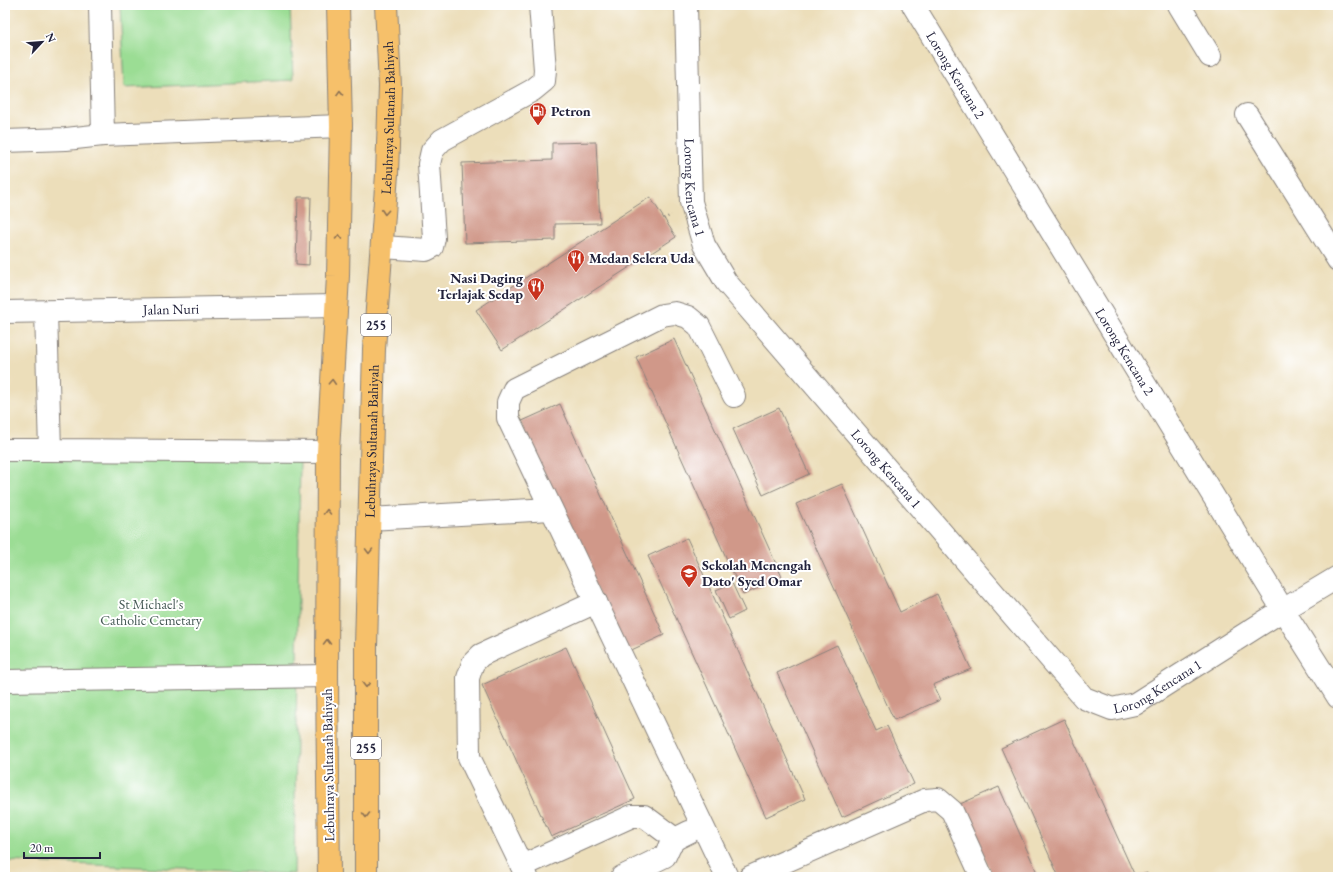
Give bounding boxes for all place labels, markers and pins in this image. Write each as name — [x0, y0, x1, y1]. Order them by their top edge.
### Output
fuel station icon: Petron — [528, 101, 548, 126]
place label: Petron — [551, 102, 591, 120]
restaurant icon: Medan Selera Uda — [566, 248, 586, 273]
place label: Medan Selera Uda — [589, 249, 695, 267]
place label: Nasi Daging Terlajak Sedap — [438, 269, 524, 303]
restaurant icon: Nasi Daging Terlajak Sedap — [526, 276, 546, 301]
place label: Sekolah Menengah Dato' Syed Omar — [702, 556, 812, 590]
school or university icon: Sekolah Menengah Dato' Syed Omar — [679, 563, 699, 588]

